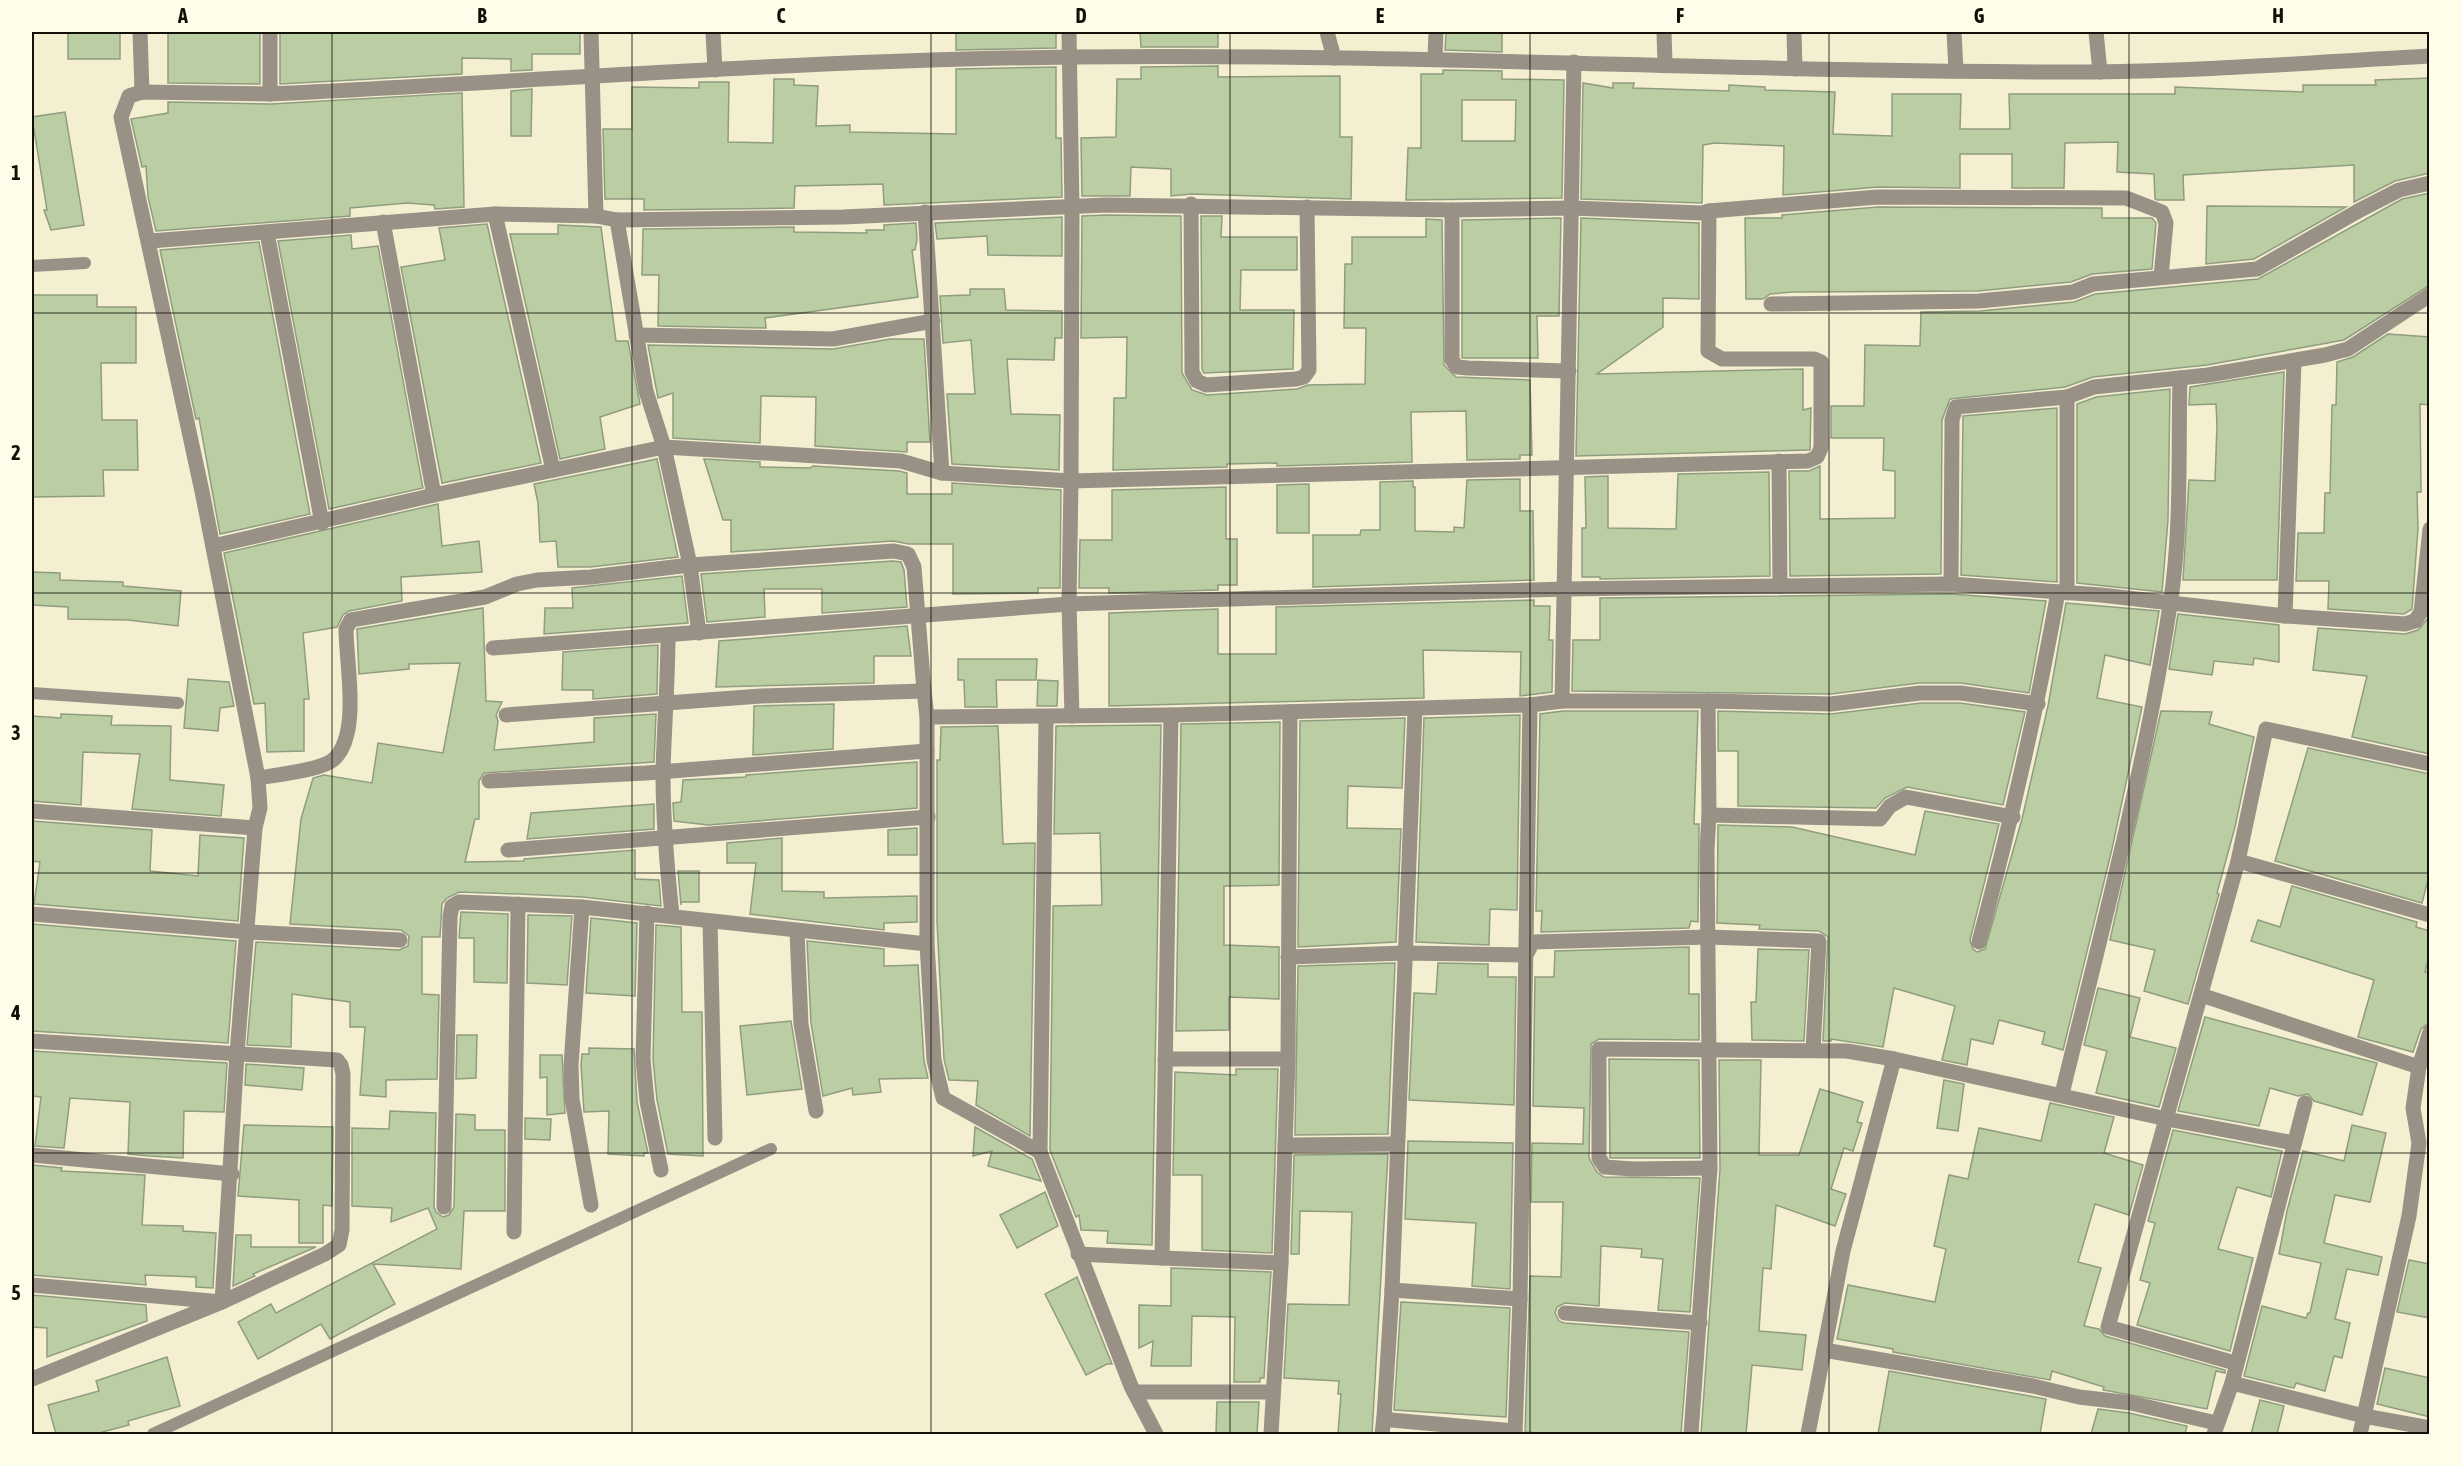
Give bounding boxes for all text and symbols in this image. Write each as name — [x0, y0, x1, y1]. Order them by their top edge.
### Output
text: A — [177, 4, 188, 27]
text: B — [477, 4, 487, 27]
text: C — [777, 4, 786, 27]
text: D — [1075, 4, 1087, 27]
text: E — [1376, 4, 1385, 27]
text: F — [1676, 4, 1684, 27]
text: G — [1974, 4, 1985, 27]
text: H — [2272, 4, 2284, 27]
text: 1 — [11, 161, 21, 184]
text: 2 — [11, 441, 21, 464]
text: 3 — [11, 721, 21, 744]
text: 4 — [10, 1001, 21, 1024]
text: 5 — [11, 1281, 21, 1304]

